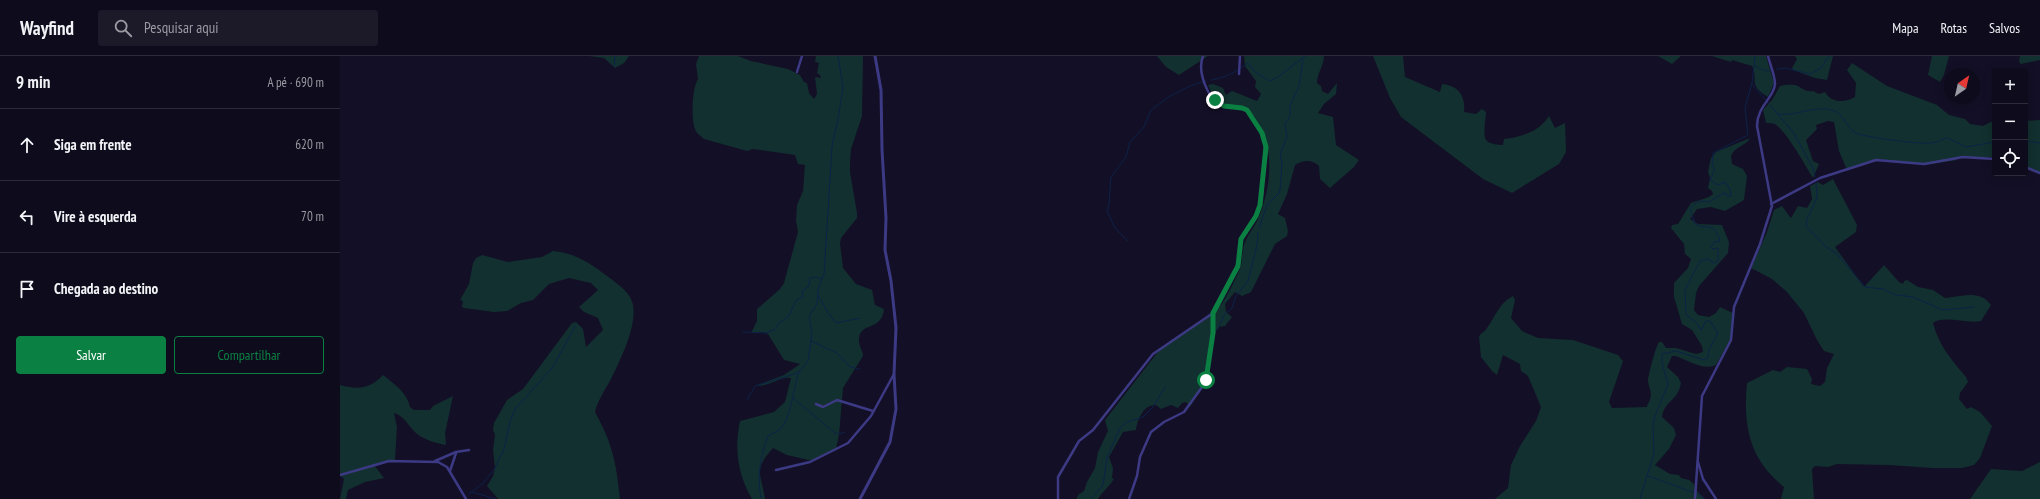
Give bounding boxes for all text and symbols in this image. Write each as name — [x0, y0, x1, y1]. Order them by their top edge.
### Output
search box — [98, 10, 378, 46]
text: Wayfind — [20, 16, 74, 40]
icon: search — [112, 17, 134, 39]
text: Pesquisar aqui — [144, 18, 218, 37]
text: Mapa — [1892, 19, 1919, 37]
text: Rotas — [1941, 19, 1967, 37]
text: Salvos — [1989, 19, 2020, 37]
north arrow — [1944, 68, 1980, 104]
map controls — [1992, 68, 2028, 176]
button: + — [1992, 68, 2028, 104]
text: 9 min — [16, 71, 50, 93]
text: A pé · 690 m — [267, 74, 324, 91]
route end — [1206, 91, 1224, 109]
button: − — [1992, 104, 2028, 140]
icon: ahead — [16, 134, 38, 156]
text: Siga em frente — [54, 135, 132, 154]
text: 620 m — [295, 136, 324, 153]
button: locate — [1992, 140, 2028, 176]
icon: left — [16, 206, 38, 228]
text: Vire à esquerda — [54, 207, 137, 226]
text: 70 m — [301, 208, 324, 225]
icon: arrive — [16, 278, 38, 300]
text: Chegada ao destino — [54, 279, 158, 298]
button: Salvar — [16, 336, 166, 374]
button: Compartilhar — [174, 336, 324, 374]
route start — [1197, 371, 1215, 389]

